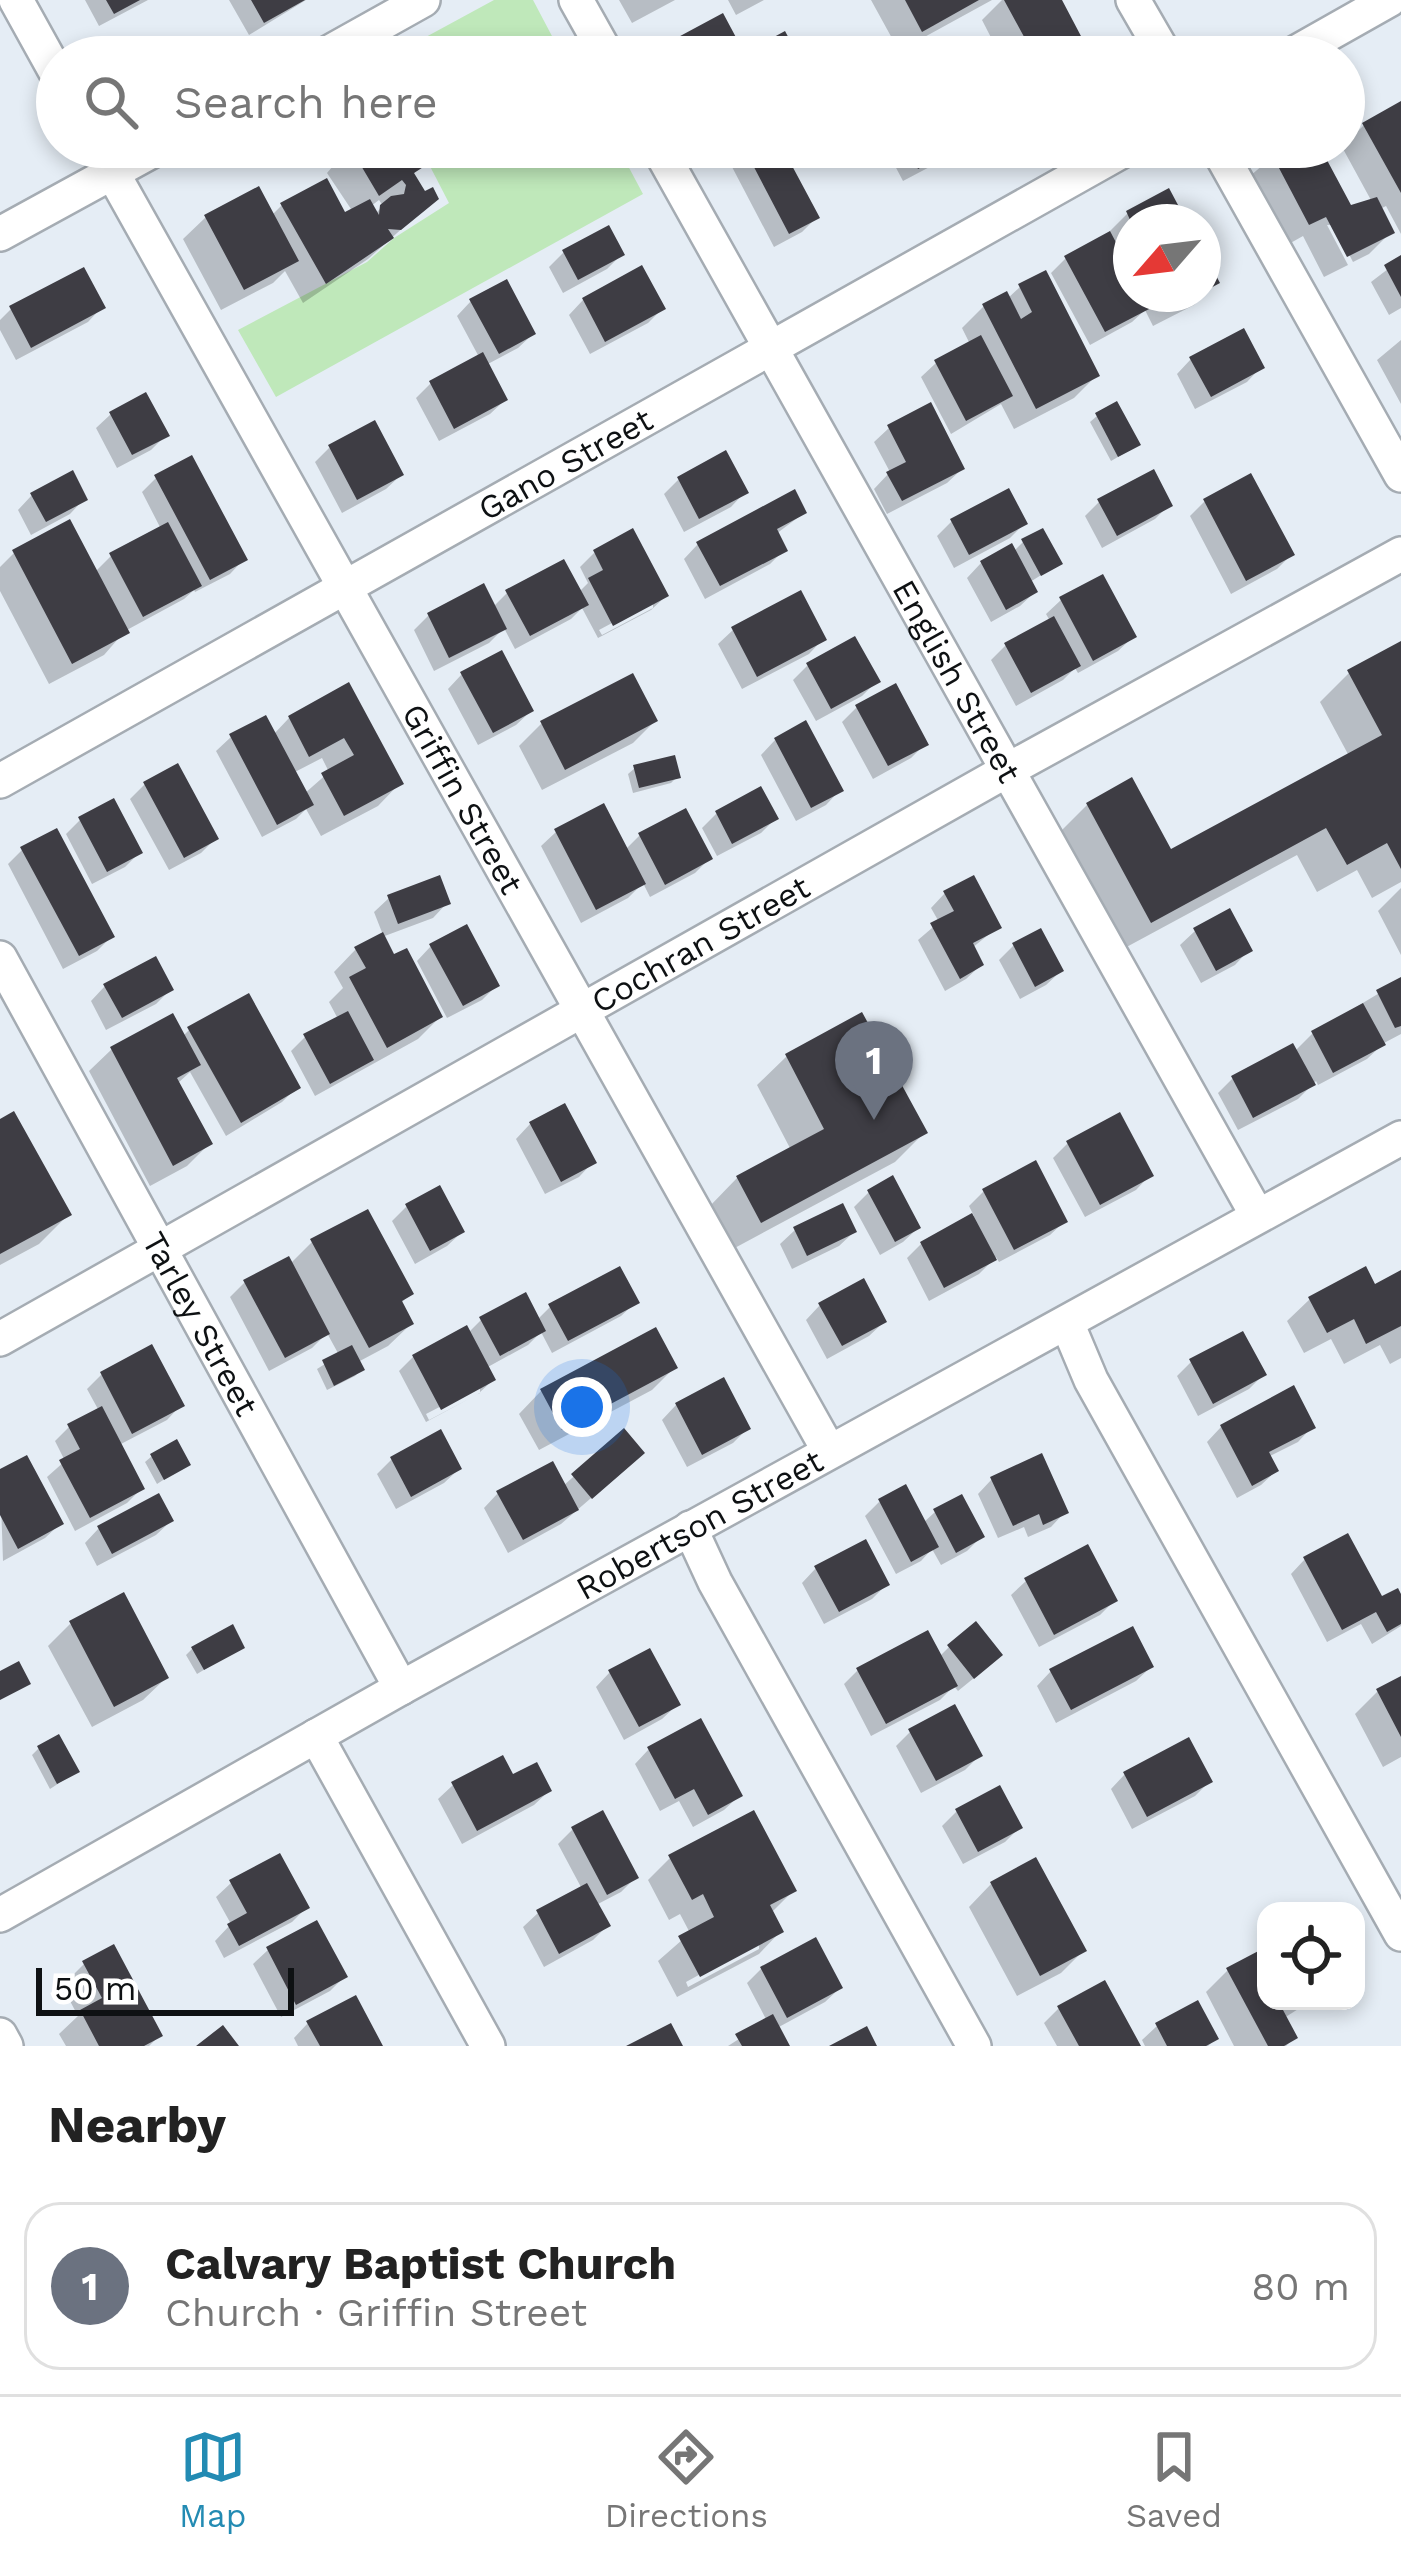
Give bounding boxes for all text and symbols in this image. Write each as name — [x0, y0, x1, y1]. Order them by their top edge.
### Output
search box — [36, 36, 1365, 168]
icon: search — [78, 69, 144, 135]
text: Search here — [174, 76, 438, 129]
north arrow — [1113, 204, 1221, 312]
street label: Gano Street — [471, 399, 659, 528]
street label: English Street — [885, 573, 1030, 789]
street label: Griffin Street — [394, 697, 532, 901]
street label: Cochran Street — [584, 867, 816, 1021]
pin: 1 — [835, 1021, 913, 1120]
street label: Tarley Street — [135, 1225, 267, 1422]
your location — [552, 1377, 612, 1437]
street label: Robertson Street — [569, 1440, 829, 1608]
map controls — [1257, 1902, 1365, 2010]
button: locate — [1257, 1902, 1365, 2010]
scale bar — [36, 1962, 294, 2015]
text: 50 m — [54, 1969, 136, 2008]
text: Nearby — [48, 2095, 226, 2154]
text: Calvary Baptist Church — [165, 2237, 676, 2290]
text: 1 — [82, 2264, 98, 2309]
text: 80 m — [1251, 2264, 1350, 2309]
text: Church · Griffin Street — [165, 2290, 587, 2335]
tab: Map — [179, 2424, 246, 2535]
tab: Directions — [605, 2424, 768, 2535]
tab: Saved — [1126, 2424, 1222, 2535]

